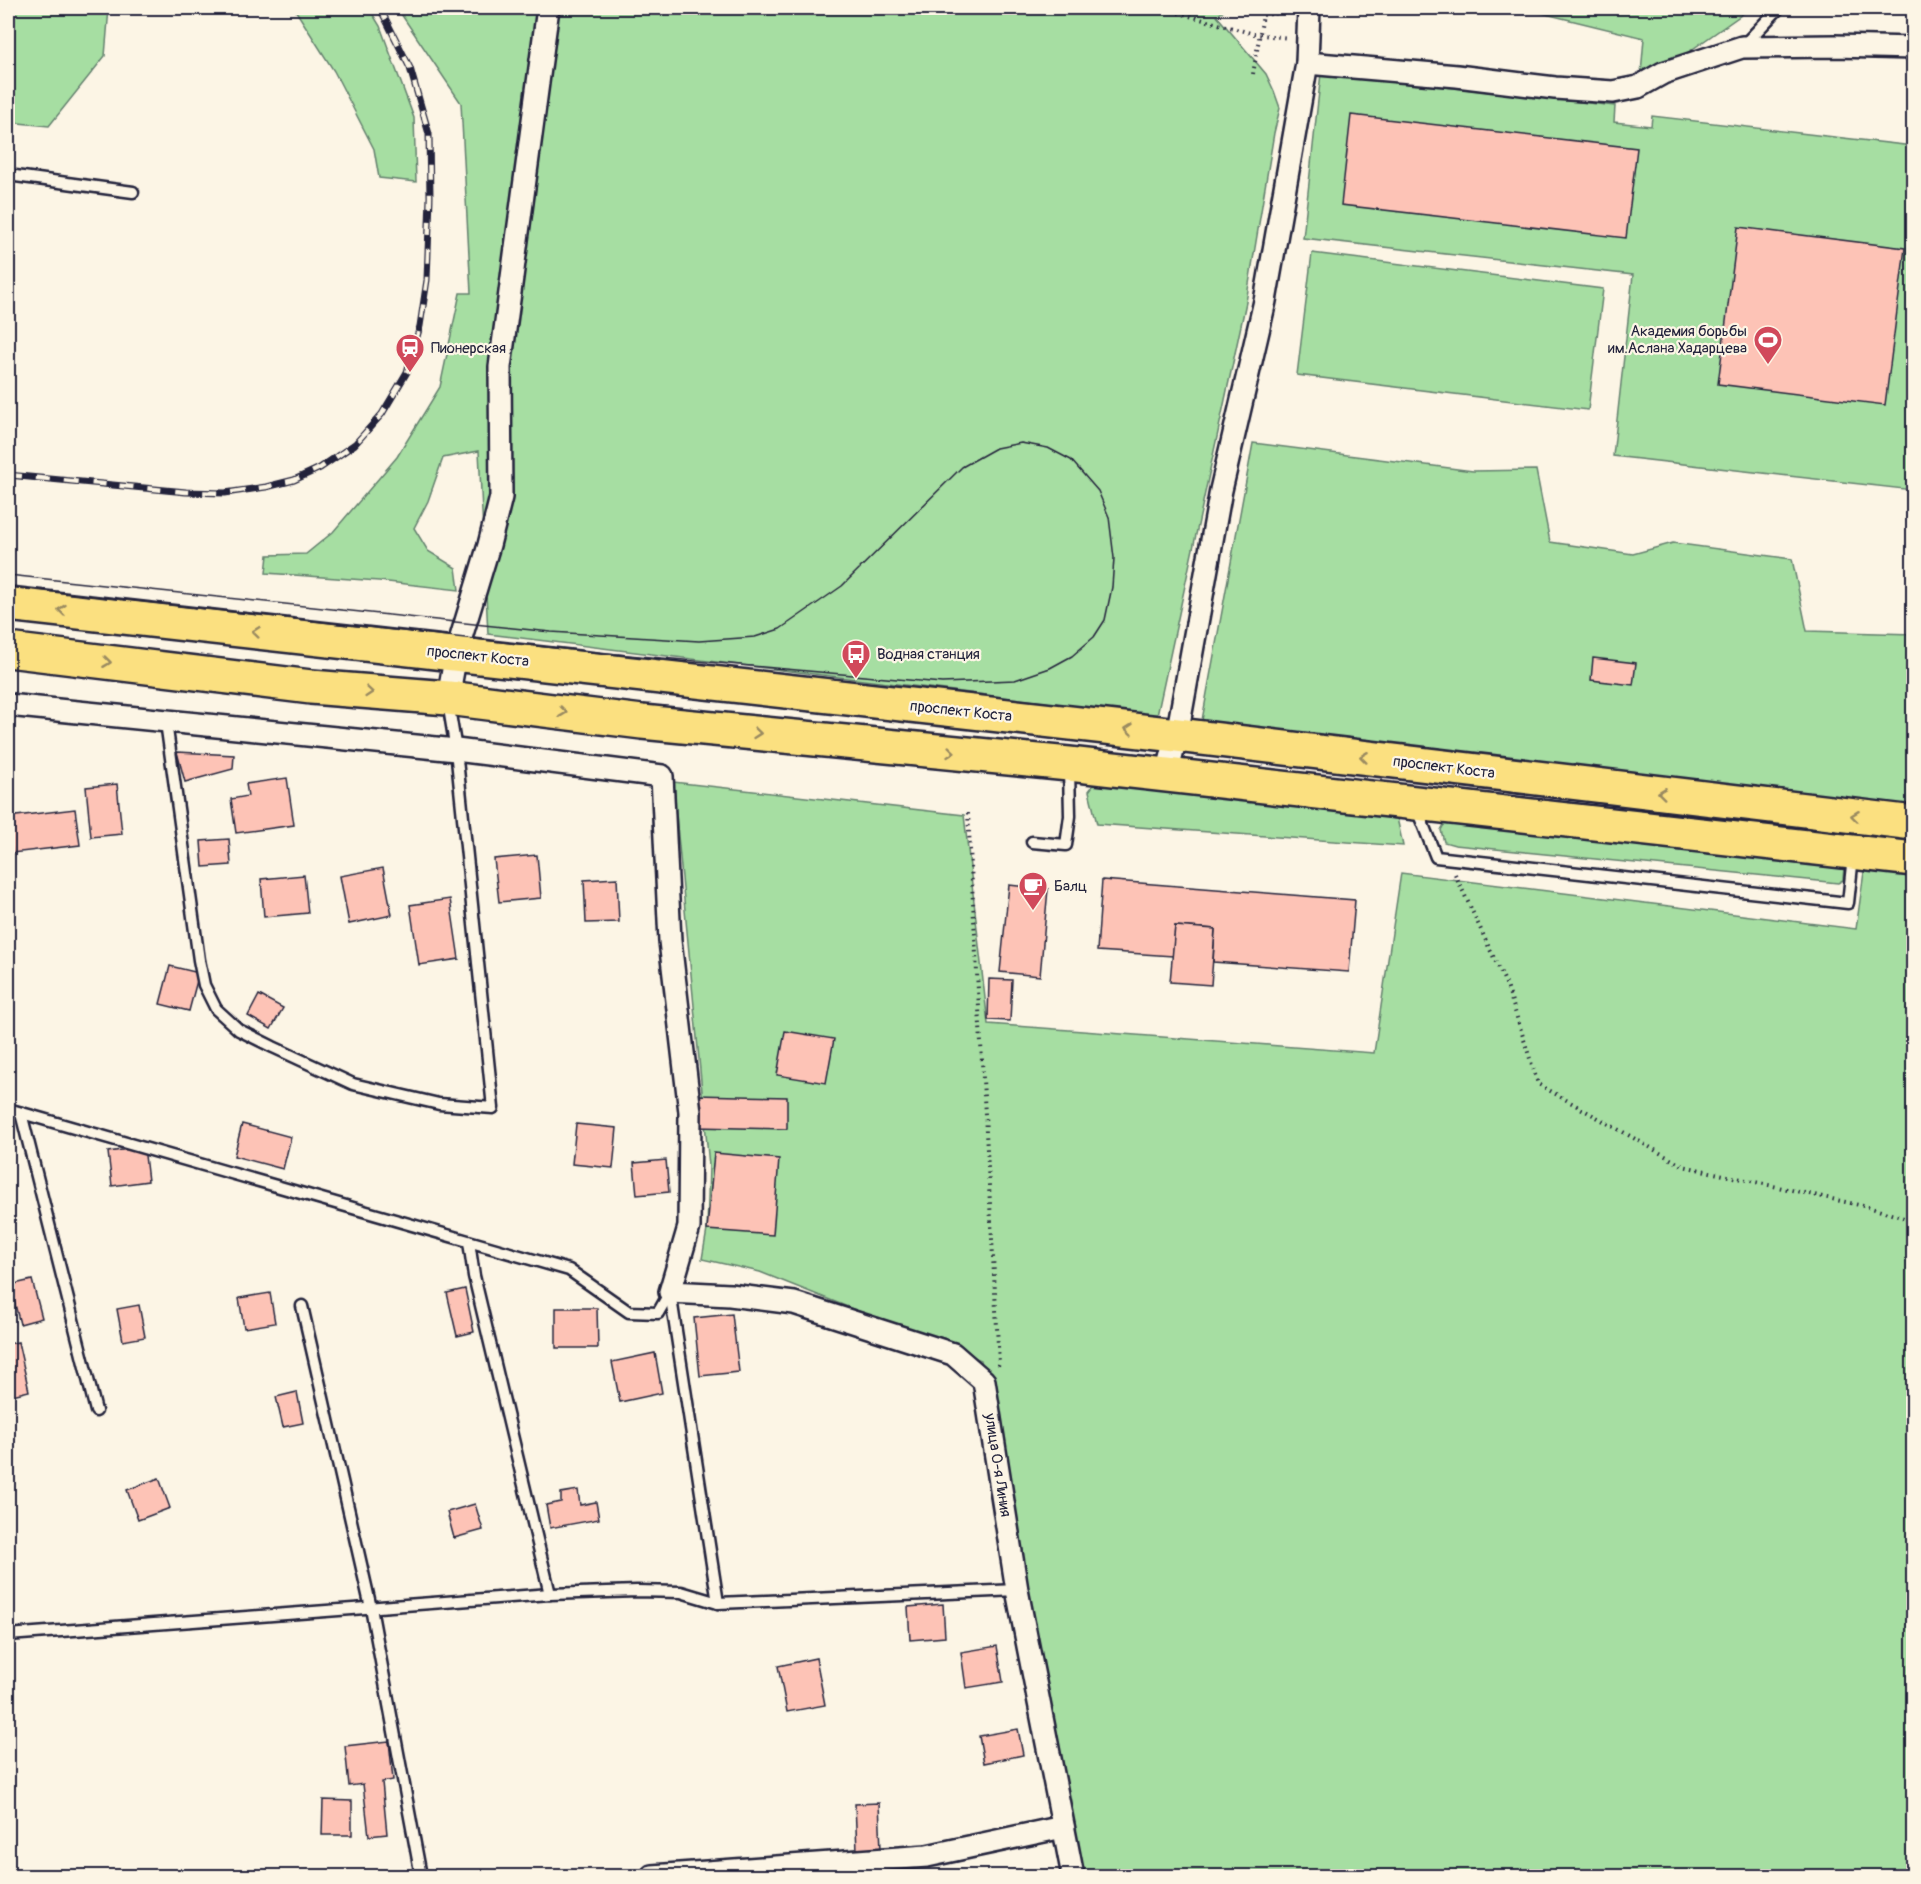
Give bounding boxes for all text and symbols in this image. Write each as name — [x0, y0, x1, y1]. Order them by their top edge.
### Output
place label: Академия борьбы им.Аслана Хадарцева — [1608, 322, 1747, 358]
sports icon: Академия борьбы им.Аслана Хадарцева — [1752, 324, 1784, 366]
station icon: Пионерская — [394, 332, 426, 374]
place label: Пионерская — [431, 339, 506, 358]
one-way arrow — [57, 604, 67, 617]
one-way arrow — [251, 626, 260, 638]
bus stop icon: Водная станция — [840, 638, 872, 680]
street label: проспект Коста — [426, 642, 530, 671]
place label: Водная станция — [877, 645, 980, 664]
one-way arrow — [103, 656, 112, 668]
one-way arrow — [364, 685, 373, 698]
street label: проспект Коста — [909, 697, 1013, 726]
one-way arrow — [558, 706, 567, 718]
one-way arrow — [1124, 723, 1133, 736]
one-way arrow — [752, 726, 761, 739]
one-way arrow — [946, 745, 955, 758]
one-way arrow — [1359, 751, 1369, 764]
street label: проспект Коста — [1392, 752, 1496, 783]
one-way arrow — [1657, 787, 1666, 800]
one-way arrow — [1851, 811, 1860, 823]
cafe icon: Балц — [1017, 870, 1049, 912]
place label: Балц — [1054, 877, 1087, 896]
street label: улица 0-я Линия — [980, 1411, 1015, 1518]

